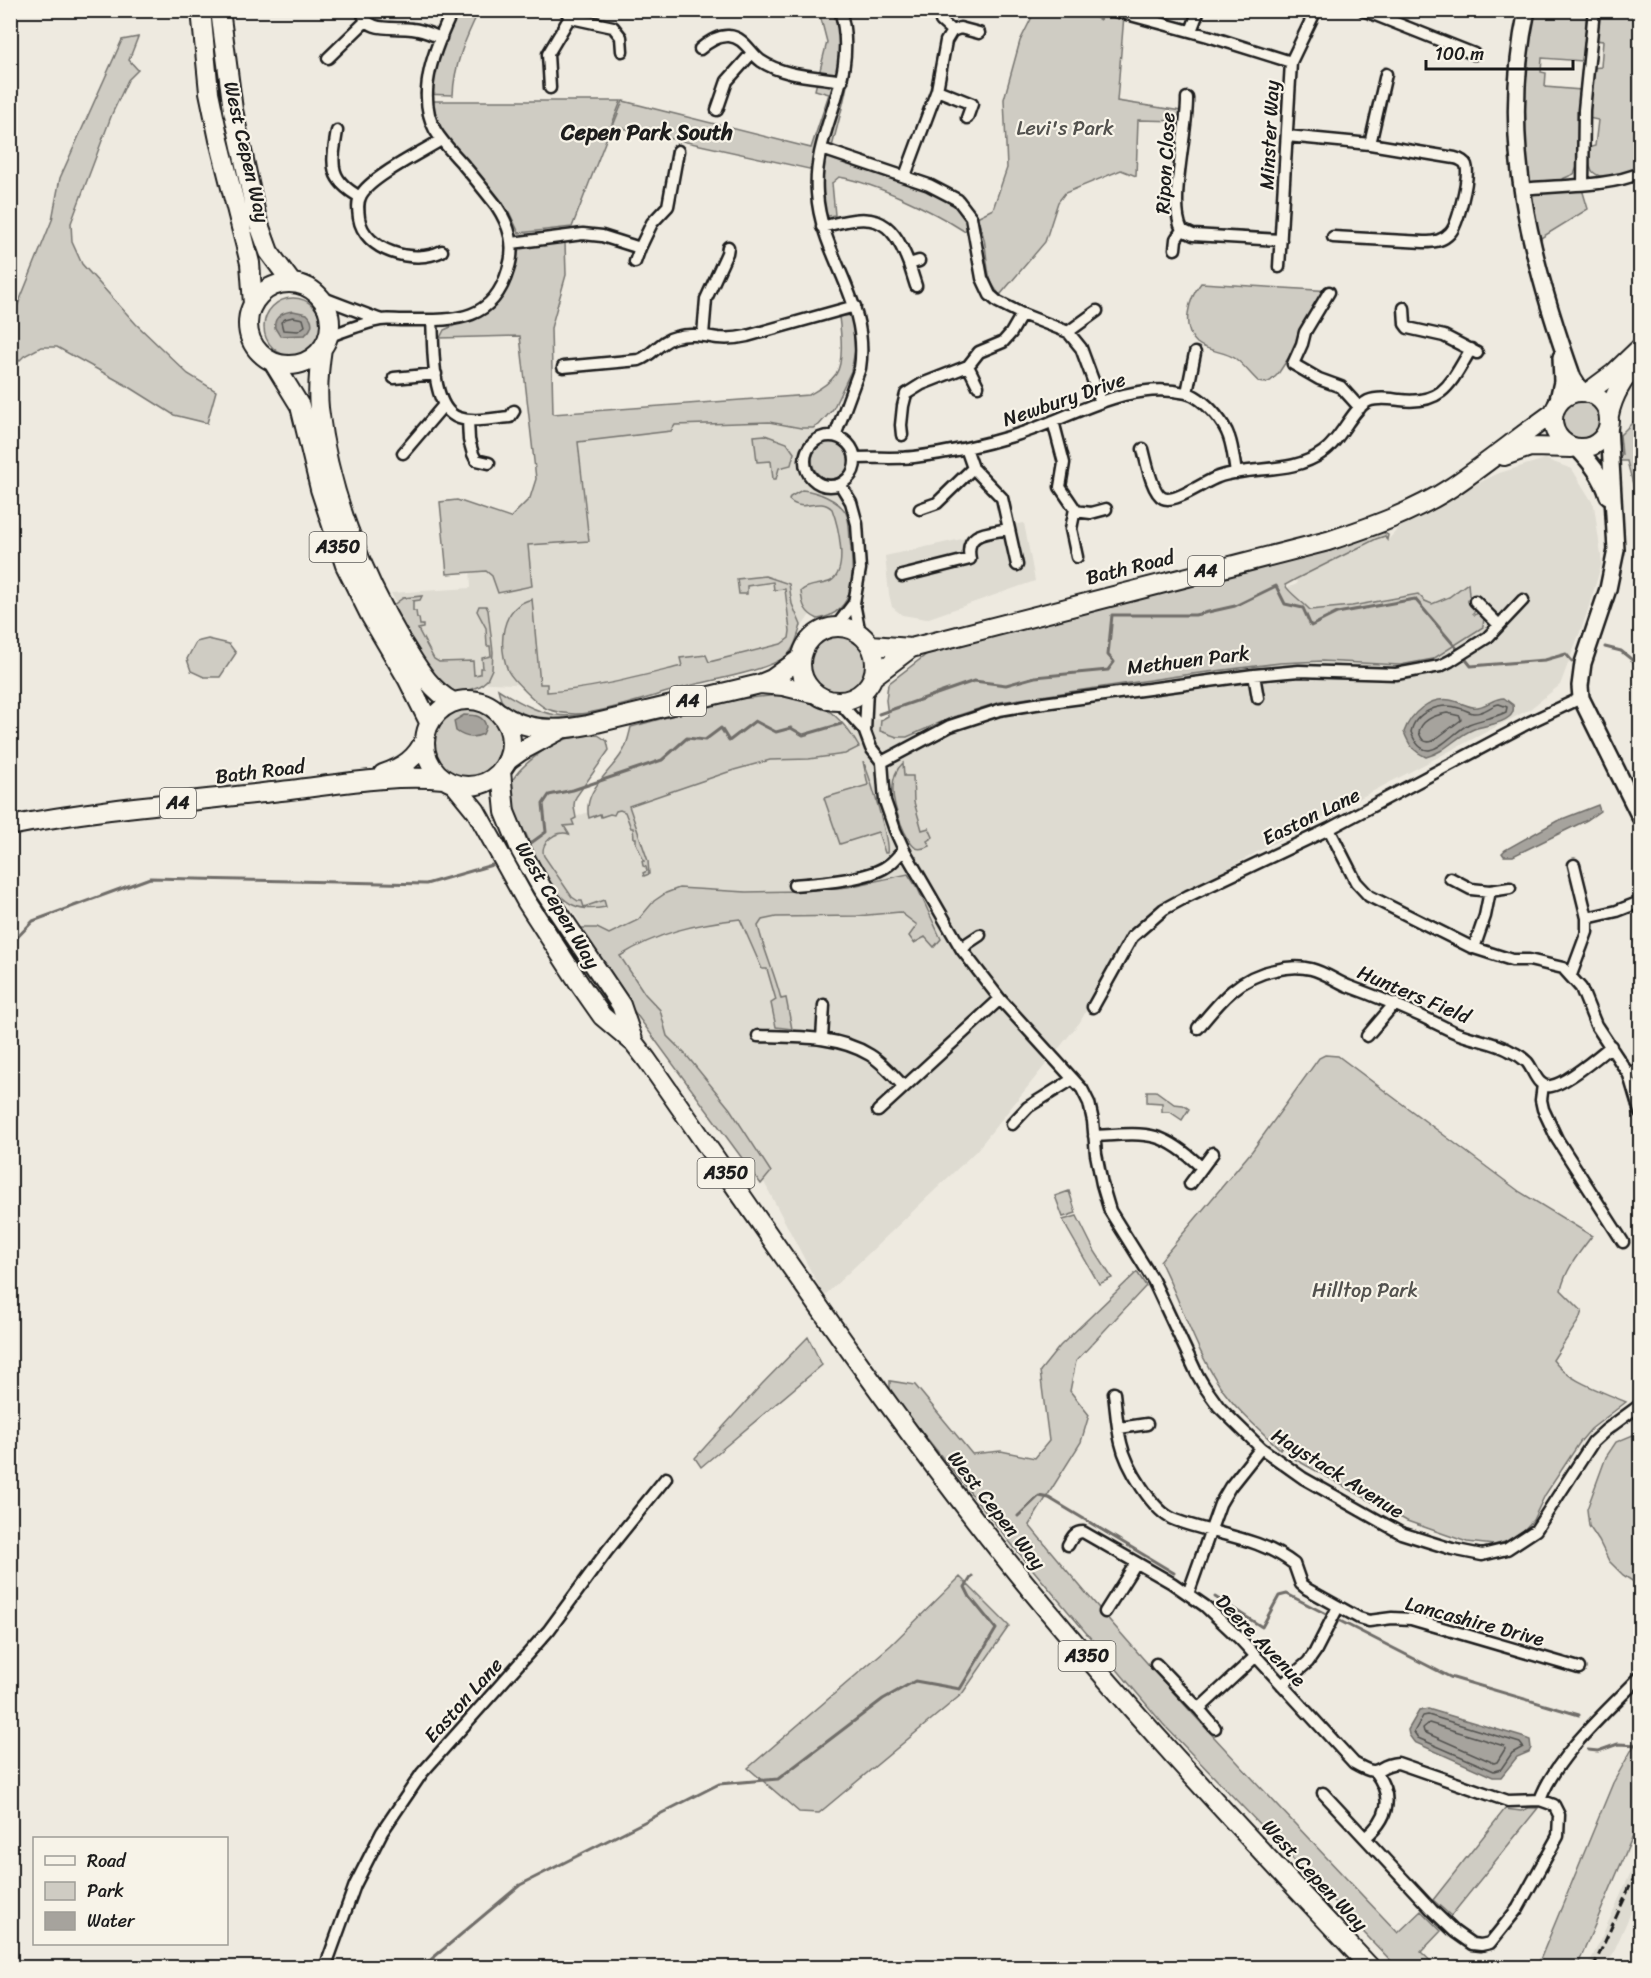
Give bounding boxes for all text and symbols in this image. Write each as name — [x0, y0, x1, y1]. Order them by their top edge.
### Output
scale bar — [1426, 33, 1573, 71]
text: 100 m — [1435, 38, 1484, 70]
street label: West Cepen Way — [213, 78, 280, 227]
street label: Minster Way — [1249, 79, 1290, 191]
park label: Levi's Park — [1016, 111, 1114, 146]
street label: Ripon Close — [1145, 111, 1186, 215]
district label: Cepen Park South — [560, 113, 733, 152]
street label: Newbury Drive — [998, 362, 1131, 437]
road number: A350 — [310, 532, 366, 562]
street label: Bath Road — [1082, 539, 1179, 595]
road number: A4 — [1188, 556, 1224, 586]
street label: Methuen Park — [1125, 636, 1252, 685]
road number: A4 — [670, 686, 706, 716]
street label: Bath Road — [213, 748, 308, 794]
street label: Easton Lane — [1256, 778, 1366, 855]
road number: A4 — [160, 788, 196, 818]
street label: West Cepen Way — [505, 834, 610, 977]
street label: Hunters Field — [1352, 955, 1477, 1035]
road number: A350 — [698, 1158, 754, 1188]
park label: Hilltop Park — [1312, 1273, 1418, 1308]
street label: Haystack Avenue — [1264, 1418, 1411, 1528]
street label: West Cepen Way — [938, 1443, 1055, 1578]
street label: Deere Avenue — [1207, 1585, 1315, 1696]
street label: Lancashire Drive — [1401, 1586, 1549, 1657]
road number: A350 — [1058, 1641, 1116, 1671]
street label: Easton Lane — [415, 1649, 512, 1751]
street label: West Cepen Way — [1253, 1811, 1377, 1940]
legend — [33, 1837, 228, 1945]
text: Road — [87, 1845, 127, 1877]
text: Park — [87, 1875, 124, 1907]
text: Water — [87, 1905, 136, 1937]

